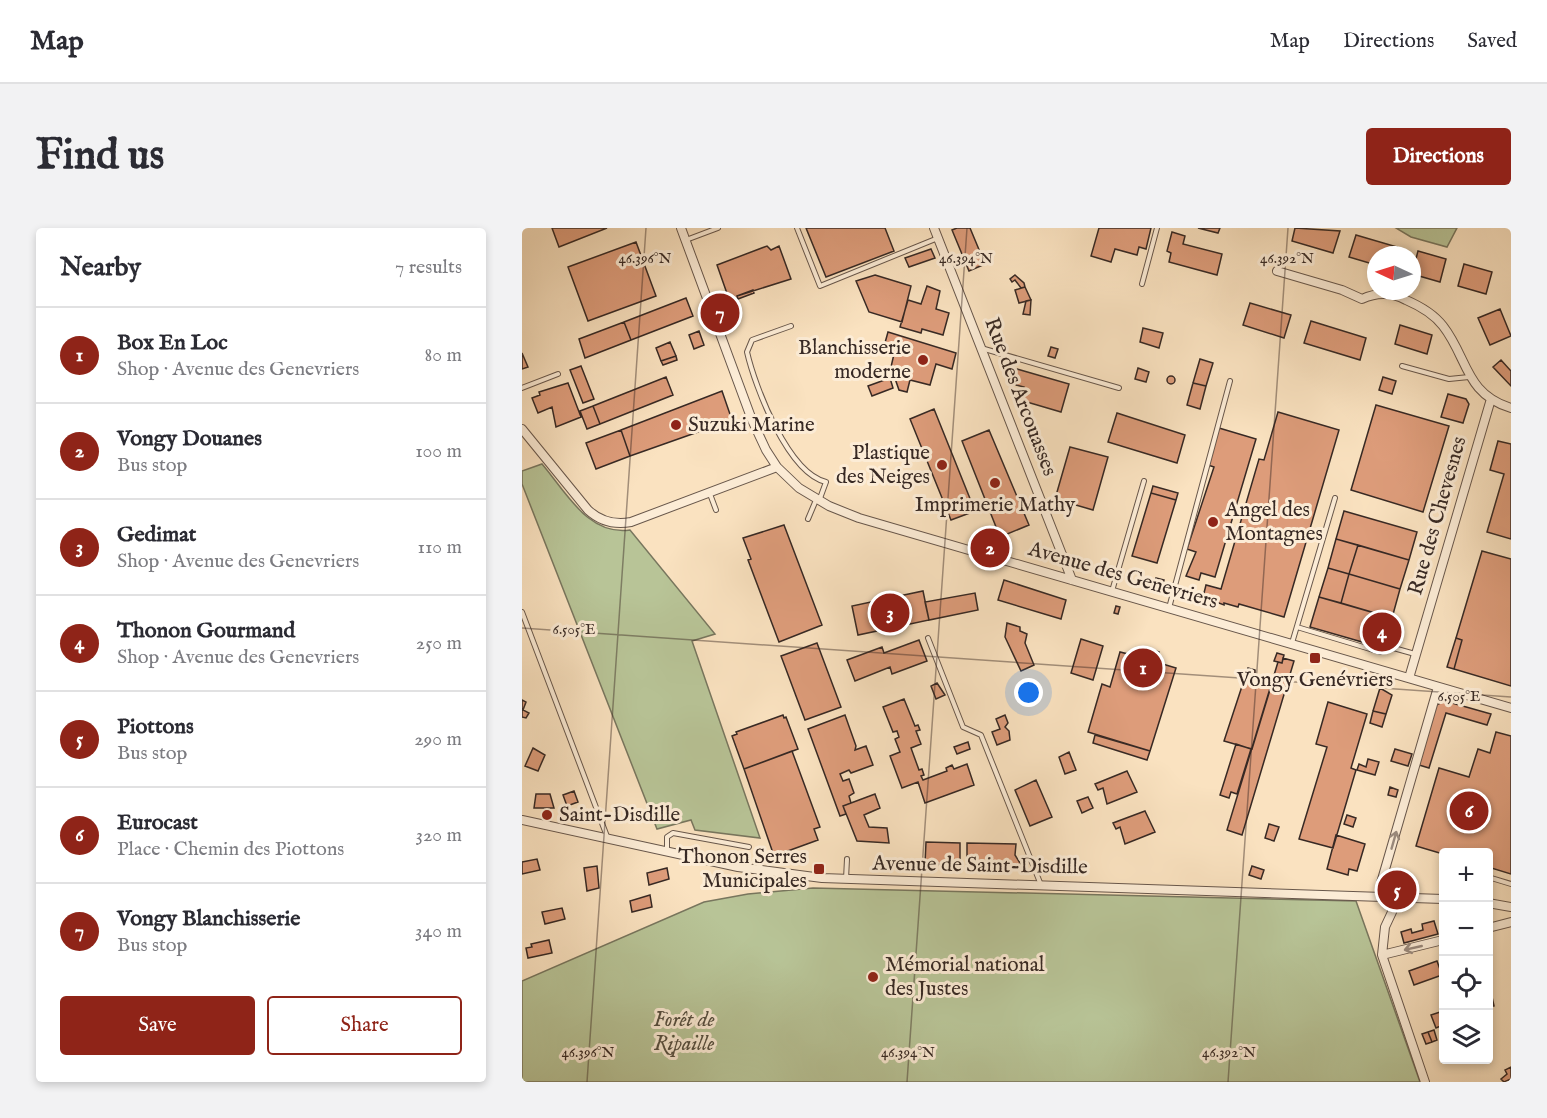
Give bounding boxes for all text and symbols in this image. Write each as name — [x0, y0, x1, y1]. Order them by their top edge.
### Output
text: Map — [30, 24, 84, 59]
text: Map — [1270, 28, 1310, 55]
text: Directions — [1343, 28, 1434, 55]
text: Saved — [1467, 28, 1517, 55]
button: Directions — [1366, 128, 1511, 185]
text: Find us — [36, 130, 164, 183]
north arrow — [1367, 246, 1421, 300]
text: 46.396°N — [618, 249, 672, 268]
text: 46.394°N — [939, 249, 993, 268]
text: 46.392°N — [1260, 249, 1314, 268]
text: Nearby — [60, 251, 141, 284]
text: 7 results — [395, 255, 462, 280]
pin: 7 — [700, 290, 740, 335]
street label: Rue des Arcouasses — [977, 314, 1063, 480]
text: Box En Loc — [117, 329, 228, 357]
place label: Blanchisserie moderne — [798, 335, 911, 386]
text: 1 — [76, 343, 83, 368]
text: 80 m — [425, 343, 462, 368]
marker: Blanchisserie moderne — [916, 353, 930, 367]
text: Shop · Avenue des Genevriers — [117, 357, 359, 382]
place label: Suzuki Marine — [688, 412, 815, 439]
marker: Suzuki Marine — [669, 418, 683, 432]
text: Vongy Douanes — [117, 425, 262, 453]
street label: Rue des Chevesnes — [1402, 433, 1474, 599]
text: 2 — [75, 439, 84, 464]
text: 100 m — [415, 439, 462, 464]
place label: Plastique des Neiges — [836, 440, 930, 491]
text: Bus stop — [117, 453, 187, 478]
marker: Plastique des Neiges — [935, 458, 949, 472]
marker: Imprimerie Mathy — [988, 476, 1002, 490]
place label: Imprimerie Mathy — [915, 492, 1076, 519]
place label: Angel des Montagnes — [1224, 497, 1323, 548]
marker: Angel des Montagnes — [1206, 515, 1220, 529]
text: Gedimat — [117, 521, 196, 549]
pin: 2 — [970, 526, 1010, 570]
text: 3 — [76, 535, 83, 560]
text: 110 m — [418, 535, 462, 560]
street label: Avenue des Genevriers — [1024, 536, 1221, 616]
text: Shop · Avenue des Genevriers — [117, 549, 359, 574]
pin: 3 — [870, 590, 910, 636]
pin: 4 — [1362, 610, 1402, 654]
text: Thonon Gourmand — [117, 617, 295, 645]
text: 6.505°E — [553, 620, 595, 639]
text: 4 — [75, 631, 84, 656]
text: 250 m — [416, 631, 462, 656]
text: Shop · Avenue des Genevriers — [117, 645, 359, 670]
pin: 1 — [1124, 646, 1162, 690]
marker: Vongy Genévriers — [1308, 651, 1322, 665]
place label: Vongy Genévriers — [1236, 667, 1393, 694]
your location — [1014, 678, 1043, 707]
text: 6.505°E — [1438, 687, 1480, 706]
text: Piottons — [117, 713, 194, 741]
text: 5 — [76, 727, 83, 752]
text: 290 m — [414, 727, 462, 752]
text: Bus stop — [117, 741, 187, 766]
pin: 6 — [1450, 788, 1488, 834]
place label: Saint-Disdille — [559, 802, 681, 829]
marker: Saint-Disdille — [540, 808, 554, 822]
text: Eurocast — [117, 809, 198, 837]
text: 6 — [75, 823, 84, 848]
text: 320 m — [416, 823, 462, 848]
one-way arrow — [1388, 831, 1400, 850]
text: Place · Chemin des Piottons — [117, 837, 344, 862]
place label: Thonon Serres Municipales — [678, 844, 807, 895]
map controls — [1439, 848, 1493, 1064]
button: + — [1439, 848, 1493, 902]
street label: Avenue de Saint-Disdille — [871, 851, 1088, 881]
marker: Thonon Serres Municipales — [812, 862, 826, 876]
pin: 5 — [1378, 868, 1416, 912]
button: − — [1439, 902, 1493, 956]
text: Vongy Blanchisserie — [117, 905, 300, 933]
text: 7 — [75, 919, 84, 944]
text: 340 m — [415, 919, 462, 944]
text: Bus stop — [117, 933, 187, 958]
one-way arrow — [1403, 943, 1423, 954]
place label: Mémorial national des Justes — [885, 952, 1045, 1003]
button: locate — [1439, 956, 1493, 1010]
marker: Mémorial national des Justes — [866, 970, 880, 984]
button: Save — [60, 996, 255, 1055]
button: Share — [267, 996, 462, 1055]
park label: Forêt de Ripaille — [653, 1007, 715, 1058]
button: layers — [1439, 1010, 1493, 1064]
text: 46.396°N — [561, 1043, 615, 1062]
text: 46.394°N — [881, 1043, 935, 1062]
text: 46.392°N — [1202, 1043, 1256, 1062]

